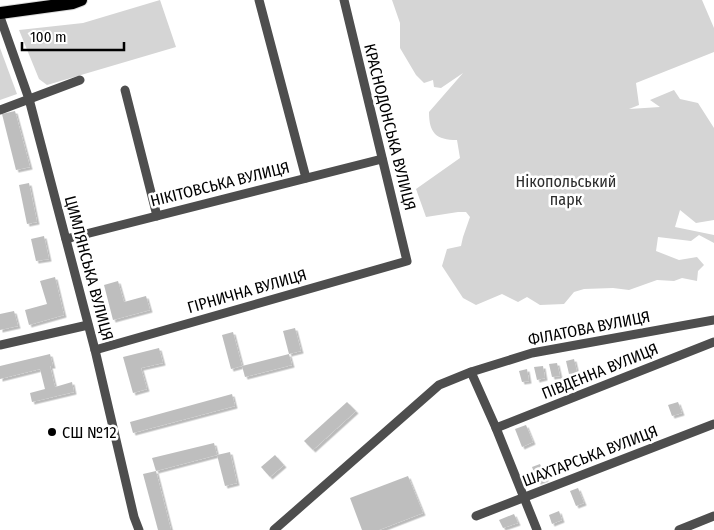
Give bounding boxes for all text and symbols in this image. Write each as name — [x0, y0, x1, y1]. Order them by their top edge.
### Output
scale bar — [22, 20, 125, 52]
text: 100 m — [30, 28, 67, 46]
street label: КРАСНОДОНСЬКА ВУЛИЦЯ — [360, 42, 420, 212]
street label: НІКІТОВСЬКА ВУЛИЦЯ — [148, 158, 292, 210]
park label: Нікопольський парк — [516, 172, 616, 209]
street label: ЦИМЛЯНСЬКА ВУЛИЦЯ — [61, 194, 117, 342]
street label: ГІРНИЧНА ВУЛИЦЯ — [185, 265, 309, 317]
street label: ФІЛАТОВА ВУЛИЦЯ — [526, 307, 652, 349]
street label: ПІВДЕННА ВУЛИЦЯ — [539, 339, 661, 403]
street label: ШАХТАРСЬКА ВУЛИЦЯ — [520, 421, 660, 491]
place label: СШ №12 — [62, 423, 116, 442]
marker: СШ №12 — [46, 426, 58, 438]

